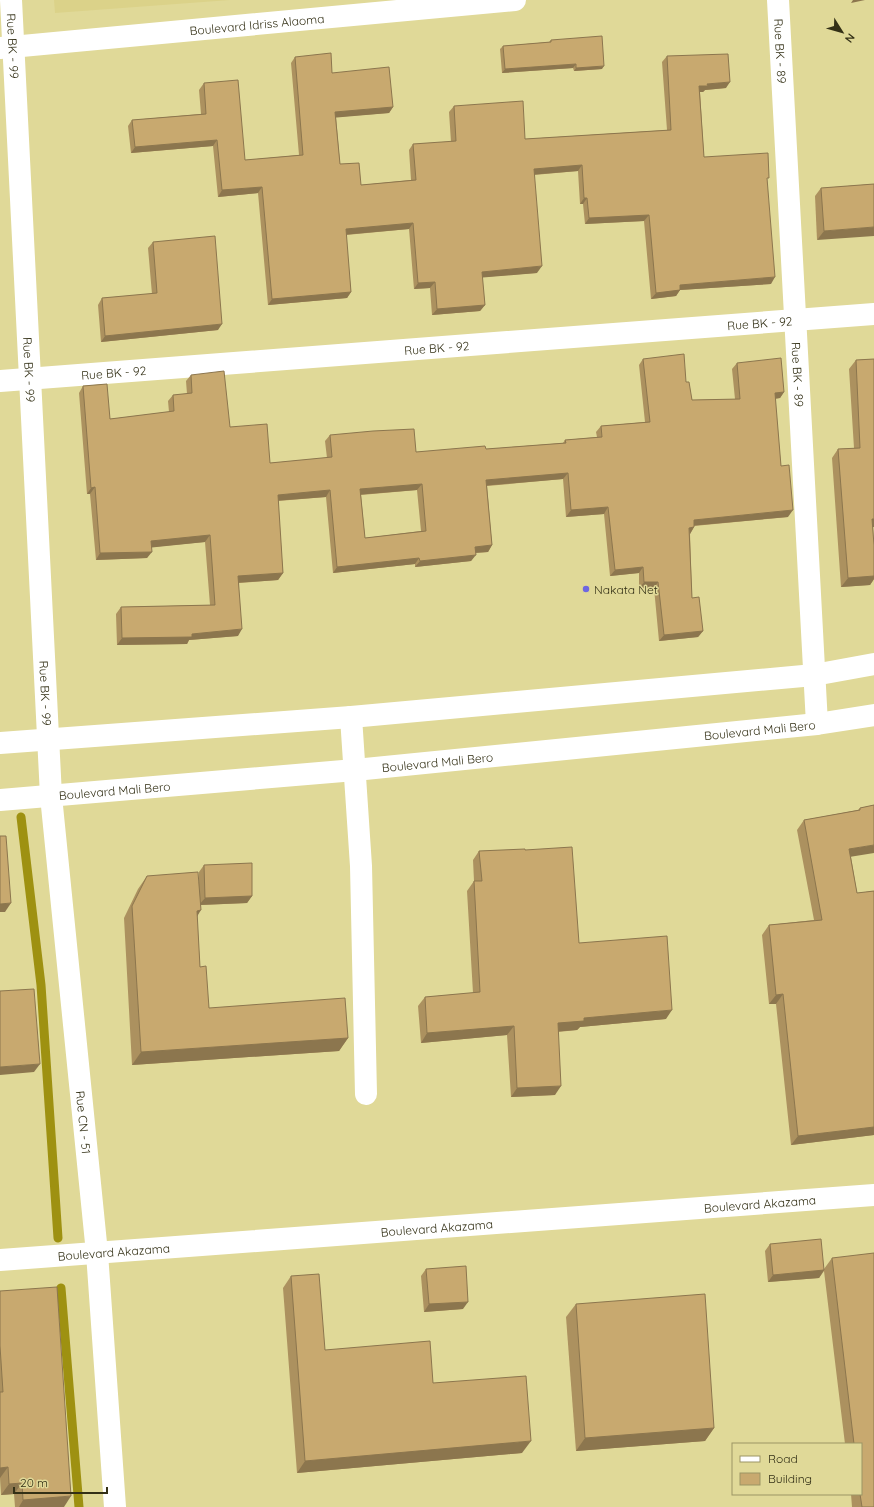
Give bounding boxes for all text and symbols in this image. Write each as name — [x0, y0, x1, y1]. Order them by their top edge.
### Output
street label: Boulevard Idriss Alaoma — [189, 10, 325, 38]
north arrow — [822, 12, 862, 52]
street label: Rue BK - 99 — [4, 13, 22, 79]
street label: Rue BK - 89 — [772, 18, 790, 84]
text: N — [842, 31, 858, 45]
street label: Rue BK - 92 — [727, 313, 793, 333]
street label: Rue BK - 99 — [20, 337, 39, 403]
street label: Rue BK - 92 — [404, 338, 470, 357]
street label: Rue BK - 89 — [789, 342, 807, 408]
street label: Rue BK - 92 — [81, 362, 147, 382]
place label: Nakata Net — [594, 582, 658, 597]
marker: Nakata Net — [581, 584, 591, 594]
street label: Rue BK - 99 — [37, 660, 55, 726]
street label: Boulevard Mali Bero — [703, 717, 816, 743]
street label: Boulevard Mali Bero — [381, 749, 494, 775]
street label: Boulevard Mali Bero — [58, 778, 171, 802]
street label: Rue CN - 51 — [73, 1090, 94, 1155]
street label: Boulevard Akazama — [703, 1192, 817, 1215]
street label: Boulevard Akazama — [380, 1216, 493, 1239]
street label: Boulevard Akazama — [57, 1240, 170, 1263]
legend — [732, 1443, 862, 1495]
text: Road — [768, 1451, 798, 1466]
scale bar — [14, 1469, 107, 1495]
text: Building — [768, 1471, 812, 1486]
text: 20 m — [20, 1475, 48, 1490]

